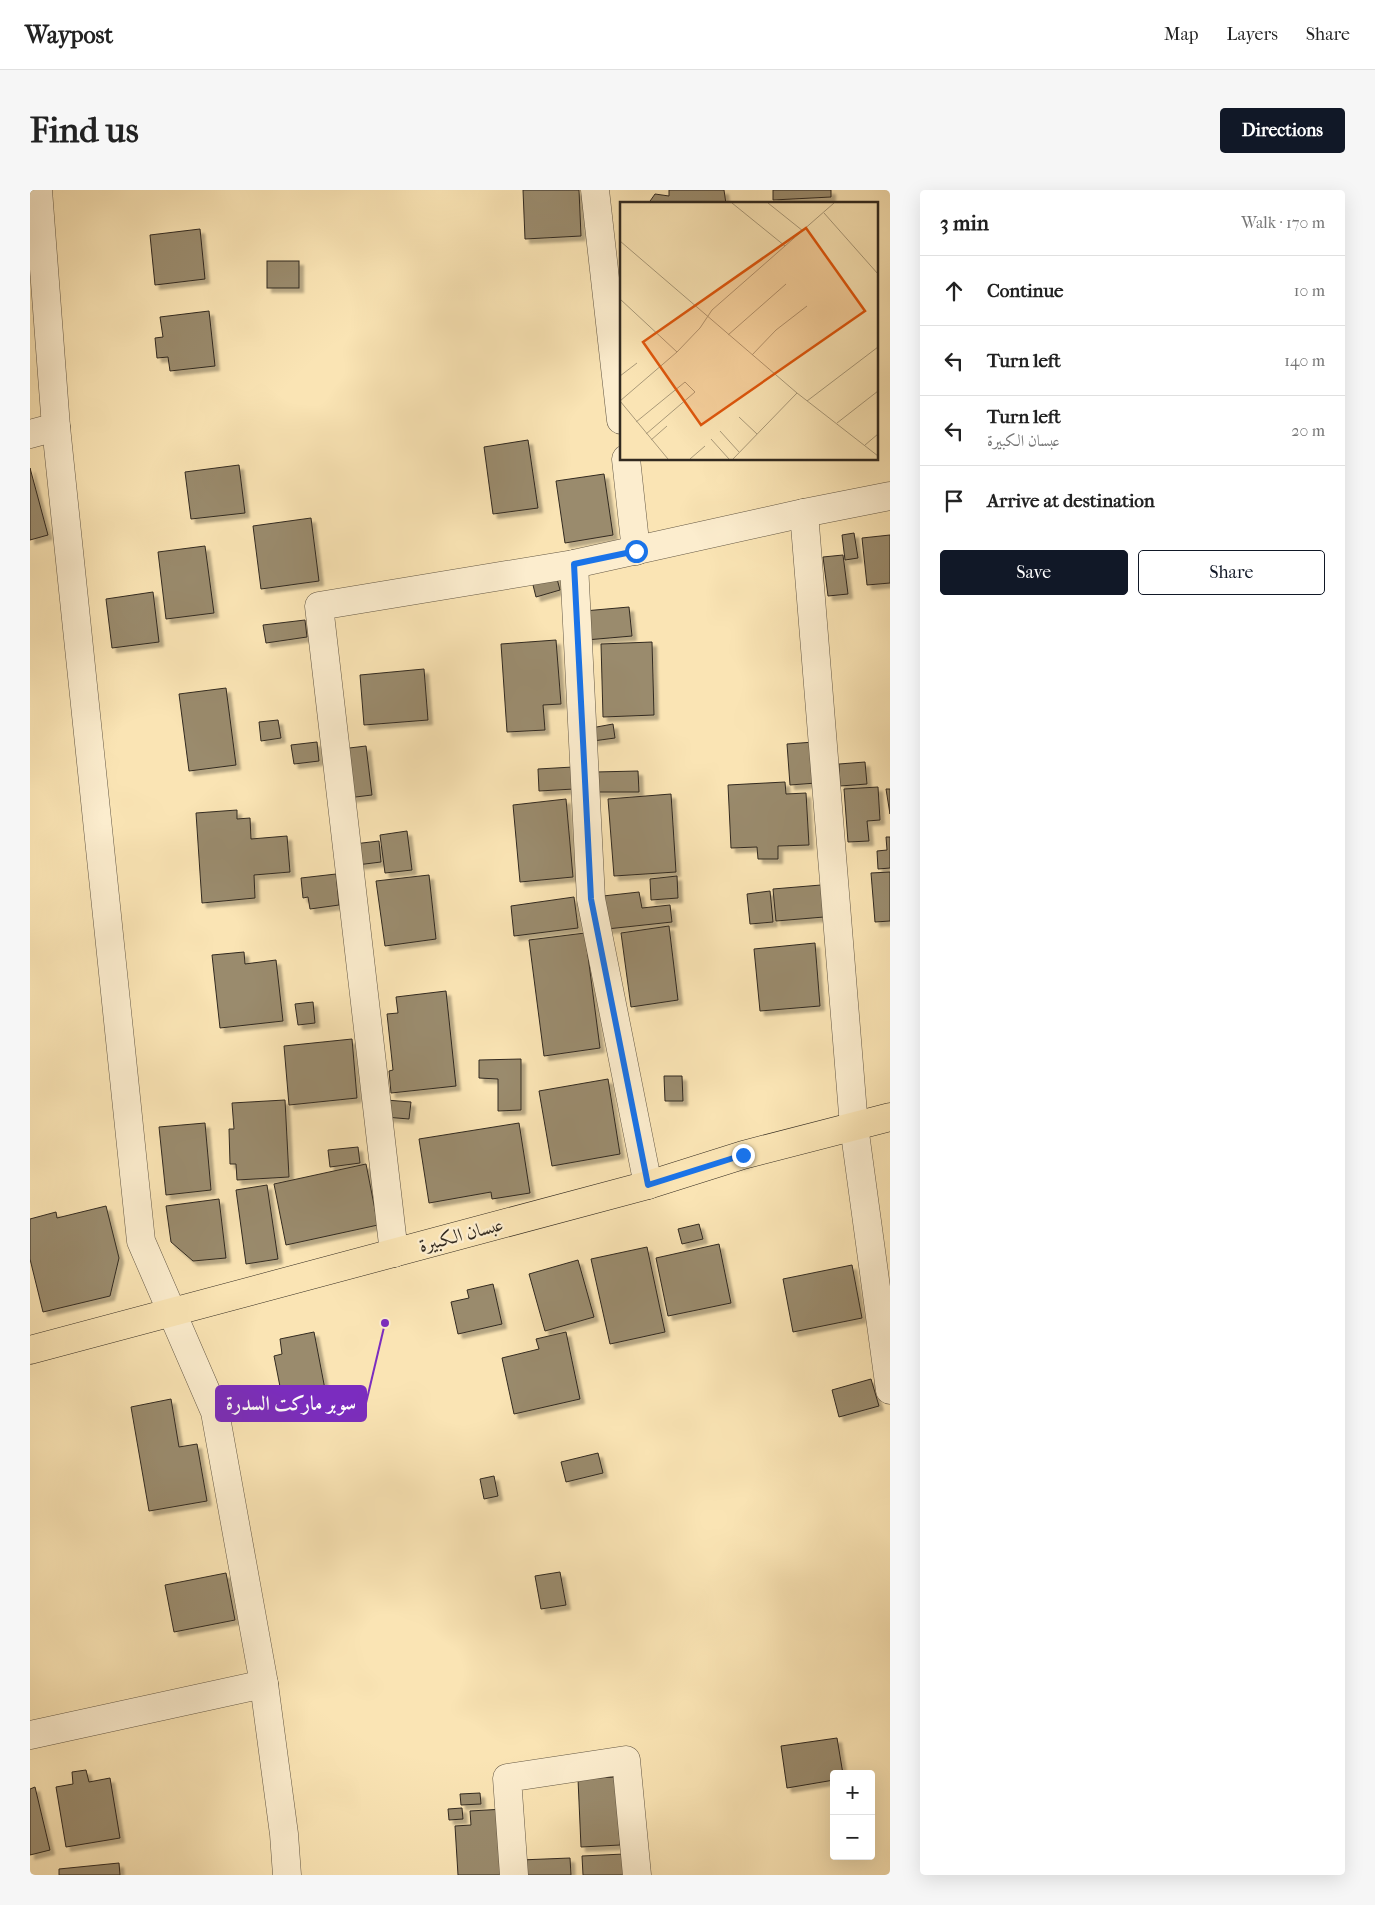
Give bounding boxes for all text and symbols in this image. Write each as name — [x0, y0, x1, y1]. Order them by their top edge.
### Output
text: Waypost — [25, 21, 113, 49]
text: Map — [1164, 24, 1198, 45]
text: Layers — [1226, 24, 1278, 45]
text: Share — [1306, 24, 1350, 45]
button: Directions — [1220, 108, 1345, 153]
text: Find us — [30, 110, 139, 151]
inset map — [620, 202, 878, 460]
text: 3 min — [940, 211, 989, 235]
text: Walk · 170 m — [1241, 213, 1325, 232]
icon: ahead — [940, 277, 968, 305]
text: Continue — [987, 280, 1063, 302]
text: 10 m — [1294, 281, 1325, 300]
icon: left — [940, 347, 968, 375]
text: Turn left — [987, 350, 1061, 372]
text: 140 m — [1284, 351, 1325, 370]
text: Turn left — [987, 406, 1061, 428]
icon: left — [940, 417, 968, 445]
text: 20 m — [1291, 421, 1325, 440]
text: عبسان الكبيرة — [987, 431, 1060, 450]
icon: arrive — [940, 487, 968, 515]
text: Arrive at destination — [987, 490, 1155, 512]
route start — [625, 540, 648, 563]
button: Save — [940, 550, 1128, 595]
button: Share — [1138, 550, 1325, 595]
route end — [732, 1144, 755, 1167]
street label: عبسان الكبيرة — [416, 1213, 506, 1257]
callout: سوبر ماركت السدرة — [216, 1386, 366, 1421]
text: سوبر ماركت السدرة — [226, 1392, 356, 1416]
map controls — [830, 1770, 875, 1860]
button: + — [830, 1770, 875, 1815]
button: − — [830, 1815, 875, 1860]

